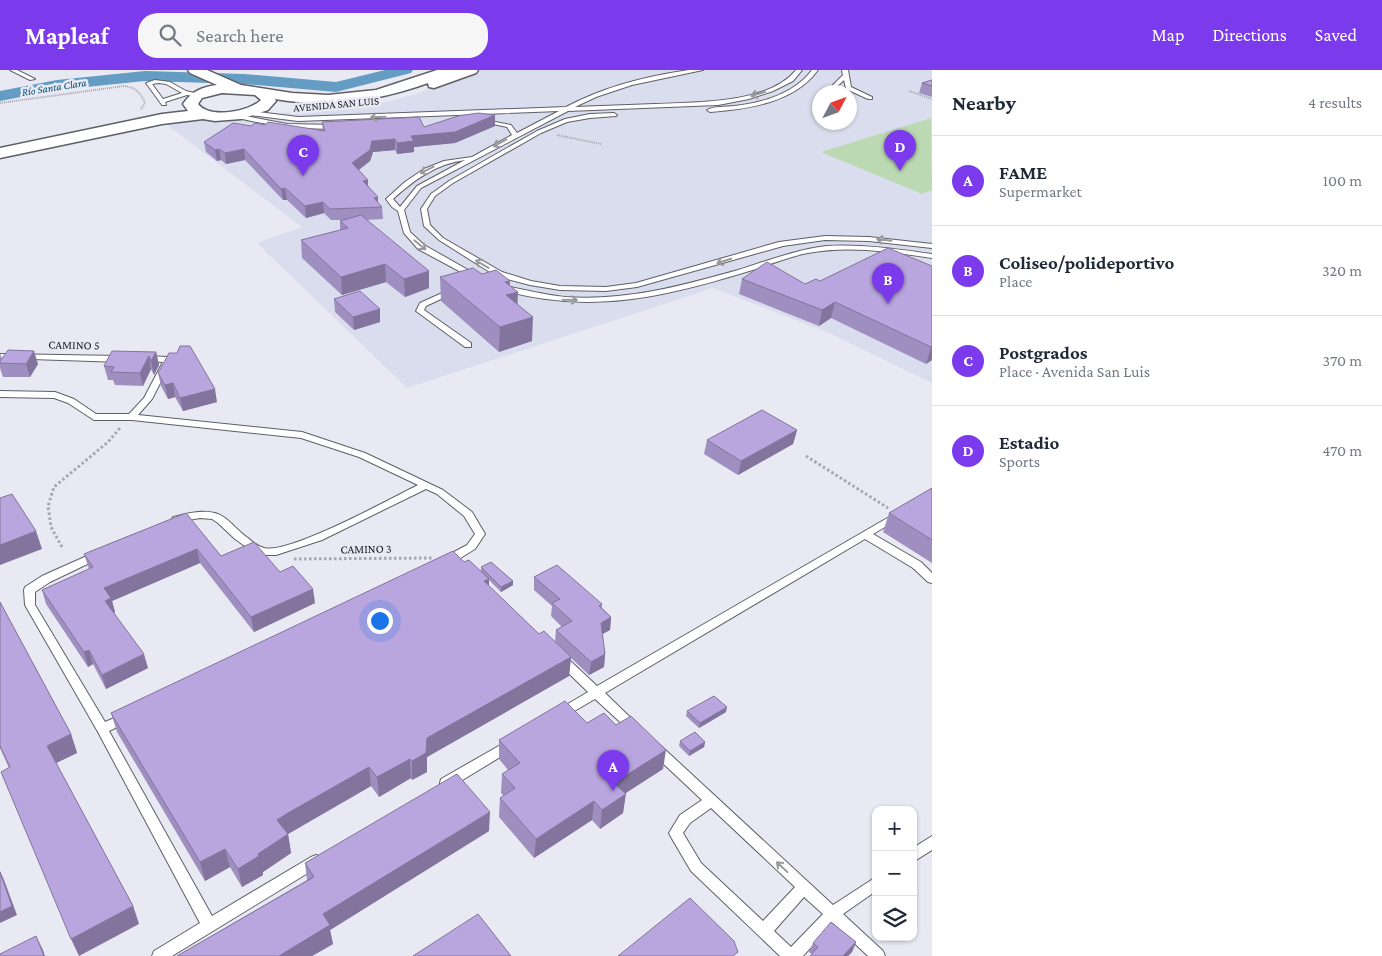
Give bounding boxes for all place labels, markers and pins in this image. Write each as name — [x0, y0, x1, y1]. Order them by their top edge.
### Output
pin: D — [884, 130, 916, 171]
pin: C — [287, 135, 319, 176]
pin: B — [872, 263, 904, 304]
pin: A — [597, 750, 629, 791]

